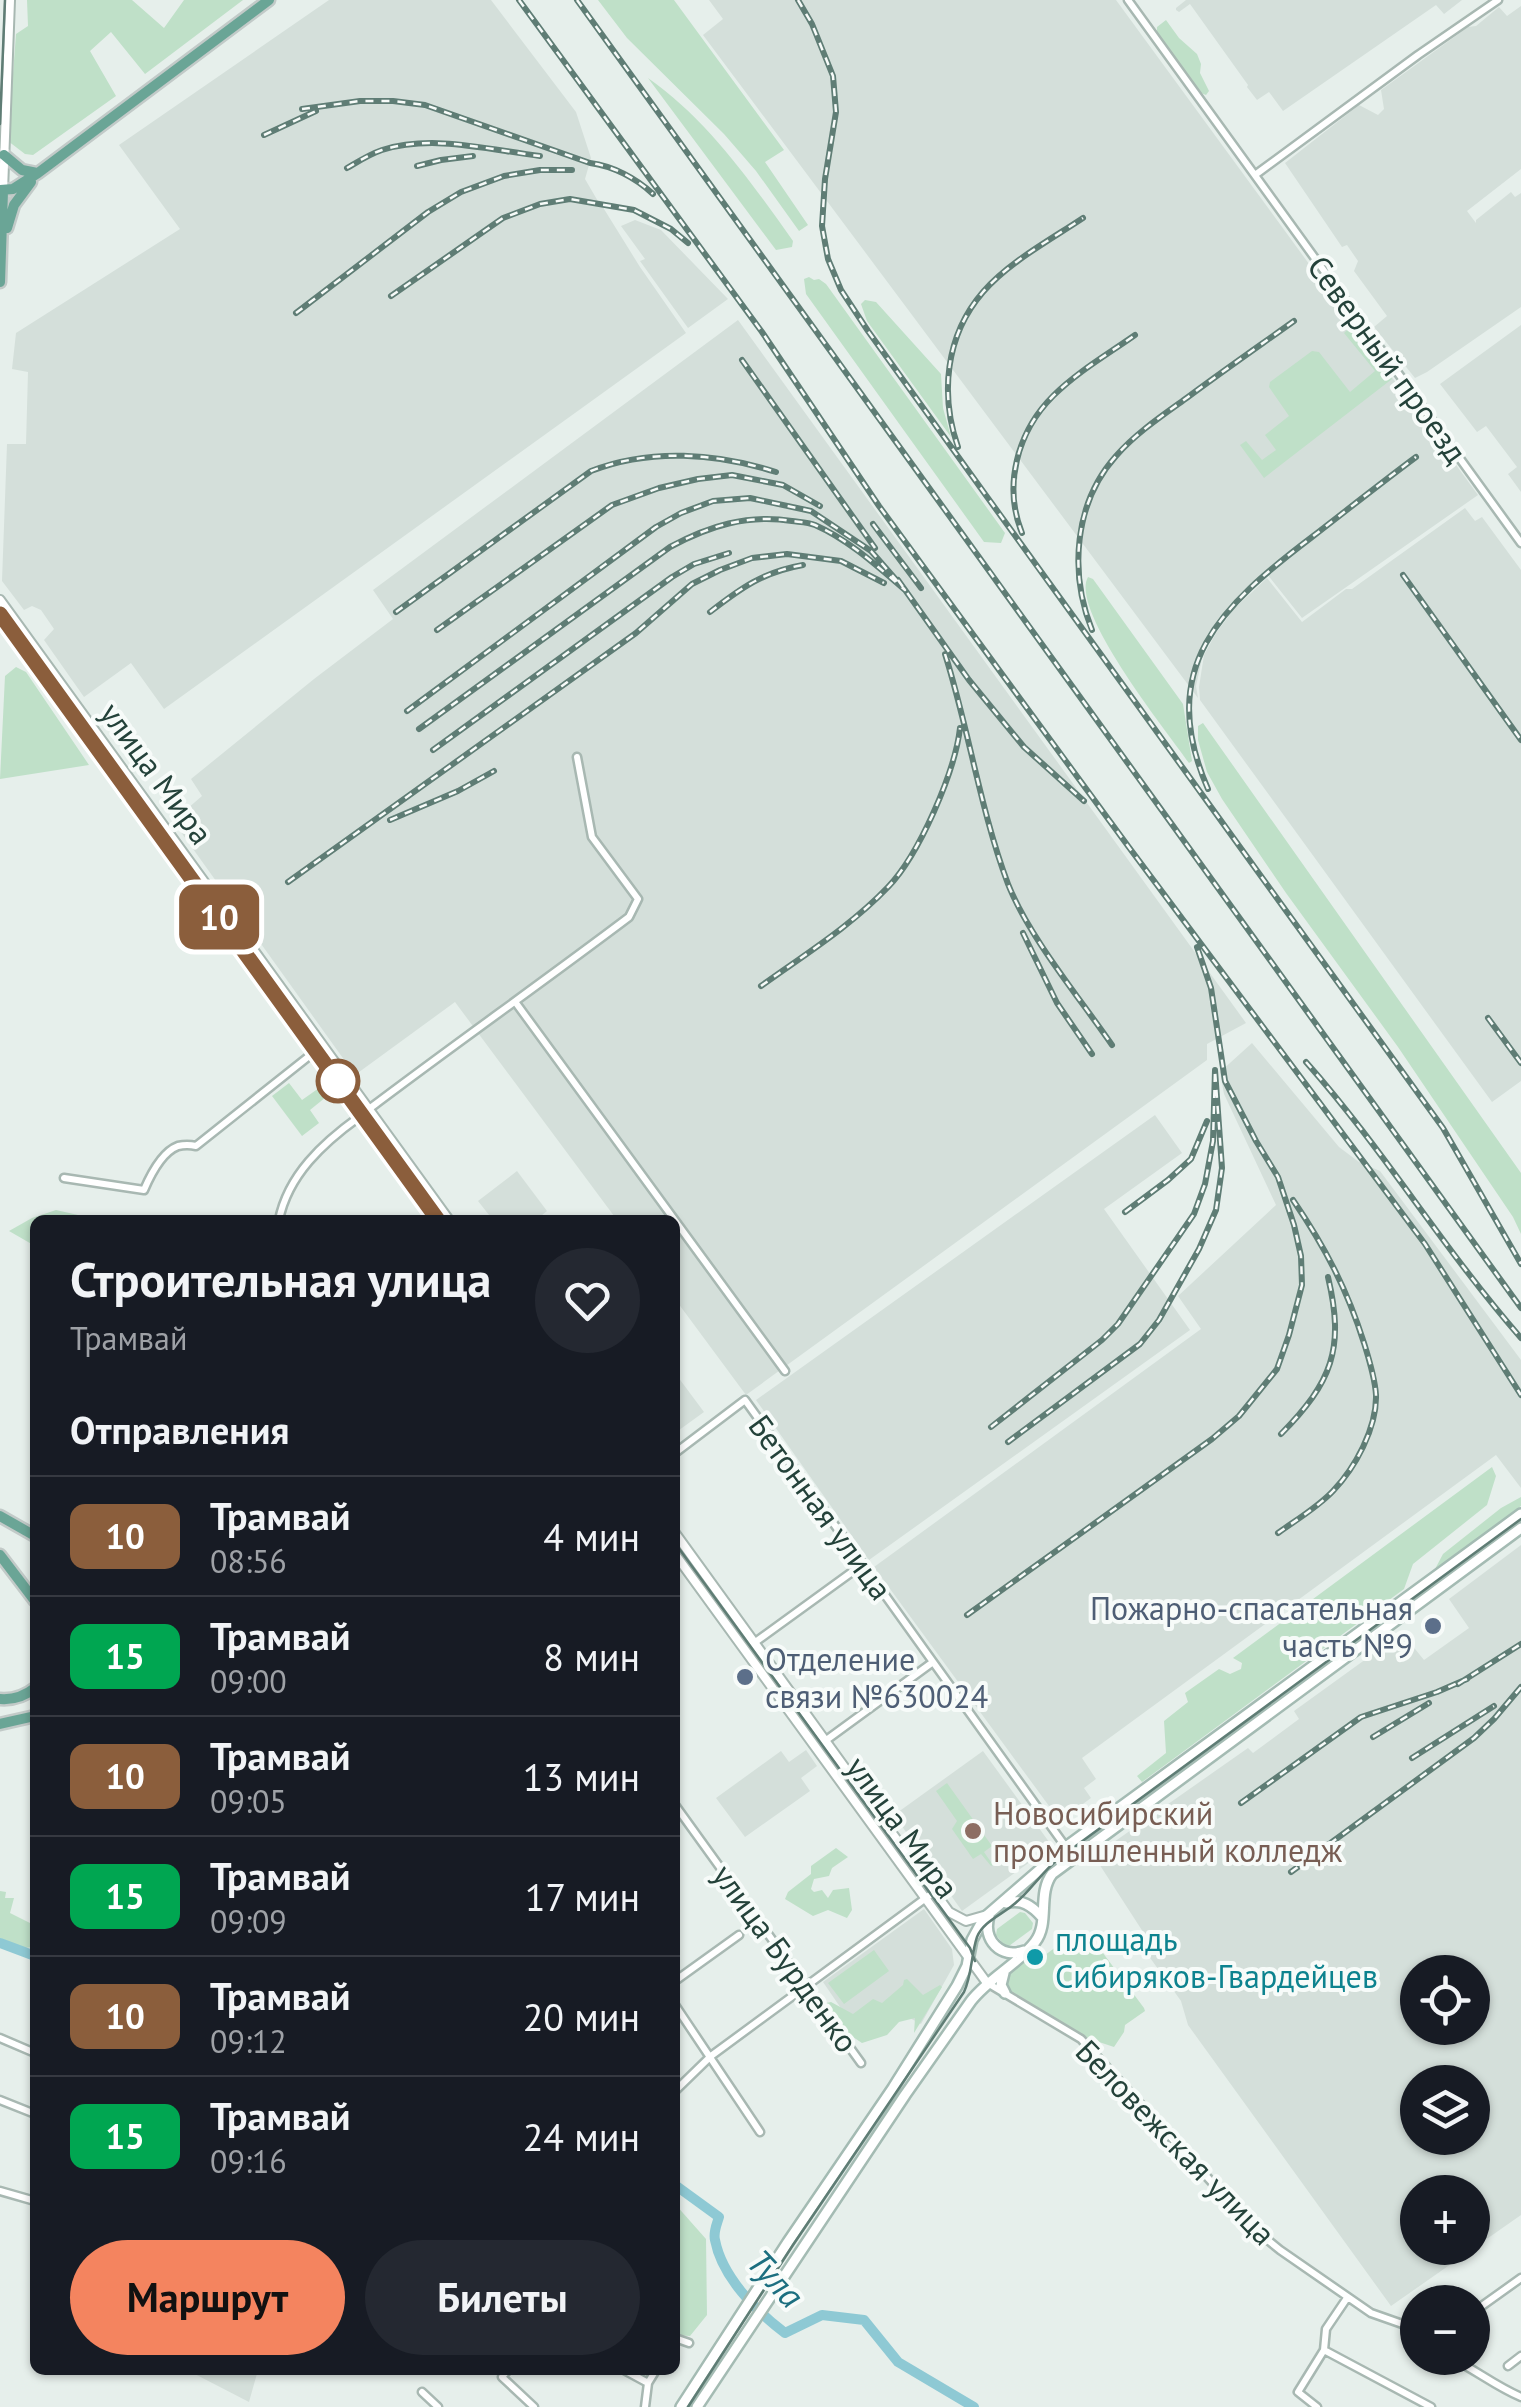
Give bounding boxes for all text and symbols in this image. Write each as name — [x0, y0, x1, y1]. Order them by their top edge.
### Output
street label: Северный проезд — [1299, 247, 1477, 471]
street label: улица Мира — [91, 694, 223, 852]
line badge: 10 — [174, 884, 264, 950]
text: 10 — [199, 894, 239, 940]
unlabelled marker — [317, 1060, 359, 1102]
text: Строительная улица — [70, 1248, 491, 1310]
button: heart — [535, 1248, 640, 1353]
text: Трамвай — [70, 1317, 187, 1359]
text: Отправления — [70, 1405, 290, 1454]
street label: Бетонная улица — [740, 1406, 902, 1608]
text: Трамвай — [210, 1491, 351, 1540]
text: 4 мин — [543, 1512, 640, 1561]
text: 10 — [105, 1513, 145, 1559]
text: 08:56 — [210, 1540, 287, 1582]
place label: Пожарно-спасательная часть №9 — [1090, 1587, 1413, 1666]
text: Трамвай — [210, 1611, 351, 1660]
marker: Пожарно-спасательная часть №9 — [1422, 1615, 1444, 1637]
text: 8 мин — [543, 1632, 640, 1681]
text: 15 — [105, 1633, 145, 1679]
place label: Отделение связи №630024 — [765, 1638, 988, 1717]
text: 09:00 — [210, 1660, 287, 1702]
marker: Отделение связи №630024 — [734, 1666, 756, 1688]
text: Трамвай — [210, 1731, 351, 1780]
street label: улица Мира — [837, 1748, 969, 1906]
text: 13 мин — [523, 1752, 640, 1801]
text: 10 — [105, 1753, 145, 1799]
text: 09:05 — [210, 1780, 287, 1822]
place label: Новосибирский промышленный колледж — [993, 1792, 1343, 1871]
marker: Новосибирский промышленный колледж — [962, 1820, 984, 1842]
text: Трамвай — [210, 1851, 351, 1900]
street label: улица Бурденко — [704, 1856, 868, 2060]
text: 17 мин — [525, 1872, 640, 1921]
text: 15 — [105, 1873, 145, 1919]
text: 09:09 — [210, 1900, 287, 1942]
place label: площадь Сибиряков-Гвардейцев — [1055, 1918, 1378, 1997]
marker: площадь Сибиряков-Гвардейцев — [1024, 1946, 1046, 1968]
map controls — [1400, 1955, 1490, 2375]
button: locate — [1400, 1955, 1490, 2045]
text: Трамвай — [210, 1971, 351, 2020]
text: 20 мин — [523, 1992, 640, 2041]
text: 10 — [105, 1993, 145, 2039]
text: 09:12 — [210, 2020, 287, 2062]
street label: Беловежская улица — [1067, 2030, 1285, 2254]
button: layers — [1400, 2065, 1490, 2155]
text: Трамвай — [210, 2091, 351, 2140]
text: 24 мин — [523, 2112, 640, 2161]
text: 15 — [105, 2113, 145, 2159]
text: 09:16 — [210, 2140, 287, 2182]
button: + — [1400, 2175, 1490, 2265]
water label: Тула — [737, 2239, 815, 2317]
button: Маршрут — [70, 2240, 345, 2355]
button: Билеты — [365, 2240, 640, 2355]
button: − — [1400, 2285, 1490, 2375]

